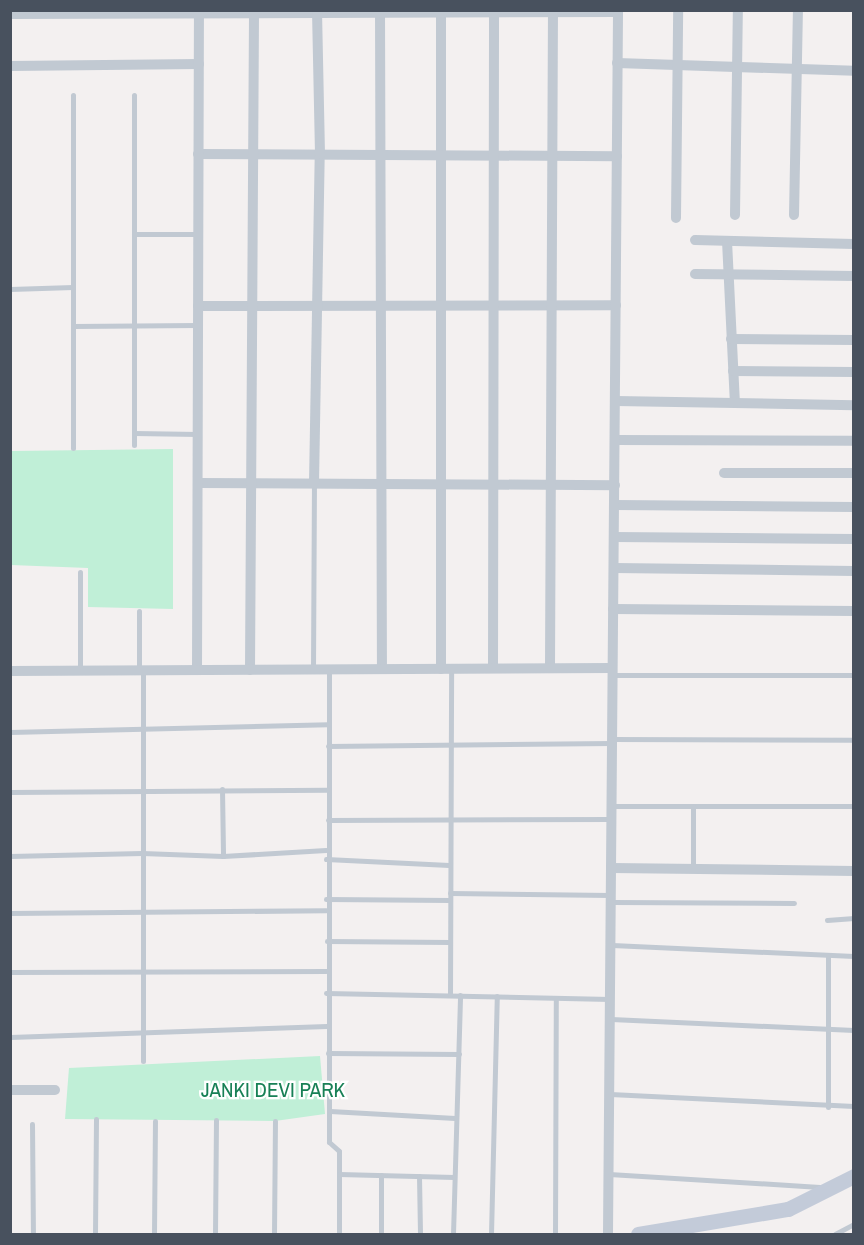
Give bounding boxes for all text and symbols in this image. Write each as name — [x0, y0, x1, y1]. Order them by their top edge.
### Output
park label: JANKI DEVI PARK — [201, 1077, 345, 1103]

